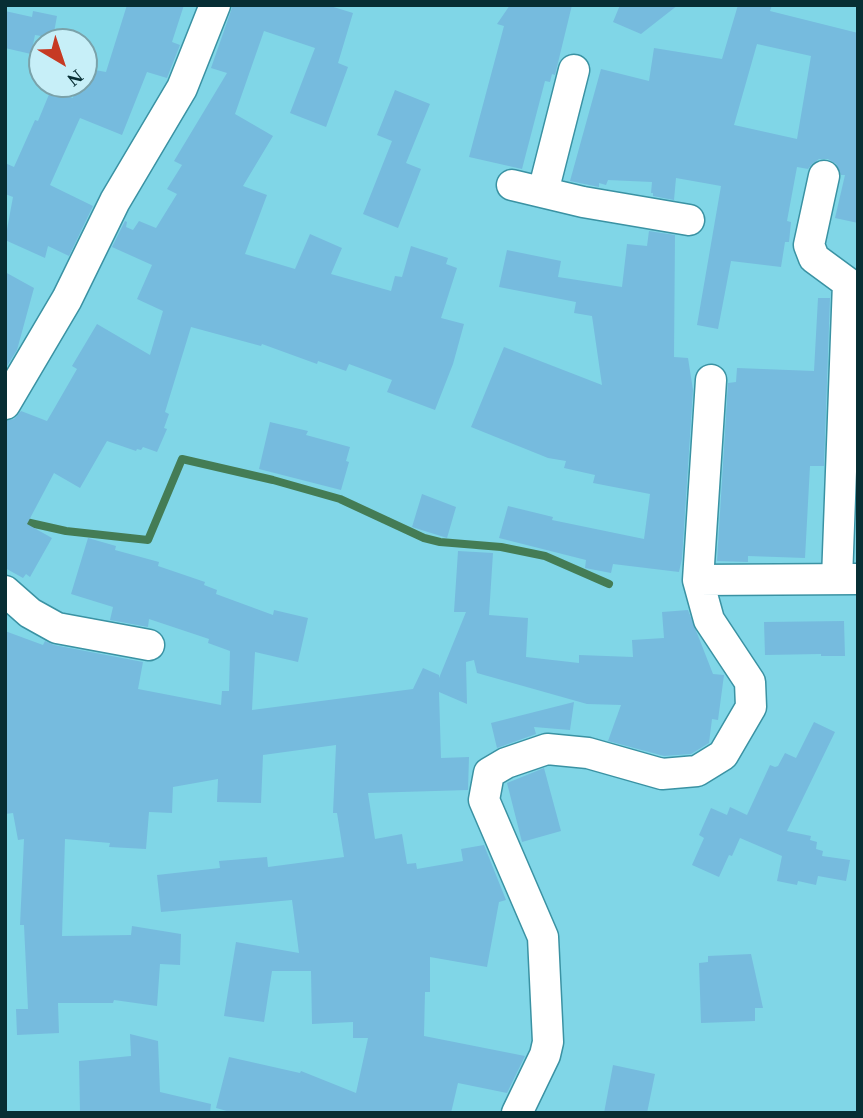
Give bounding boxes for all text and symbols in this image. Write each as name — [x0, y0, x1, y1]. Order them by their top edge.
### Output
north arrow — [28, 28, 98, 98]
text: N — [63, 66, 87, 91]

